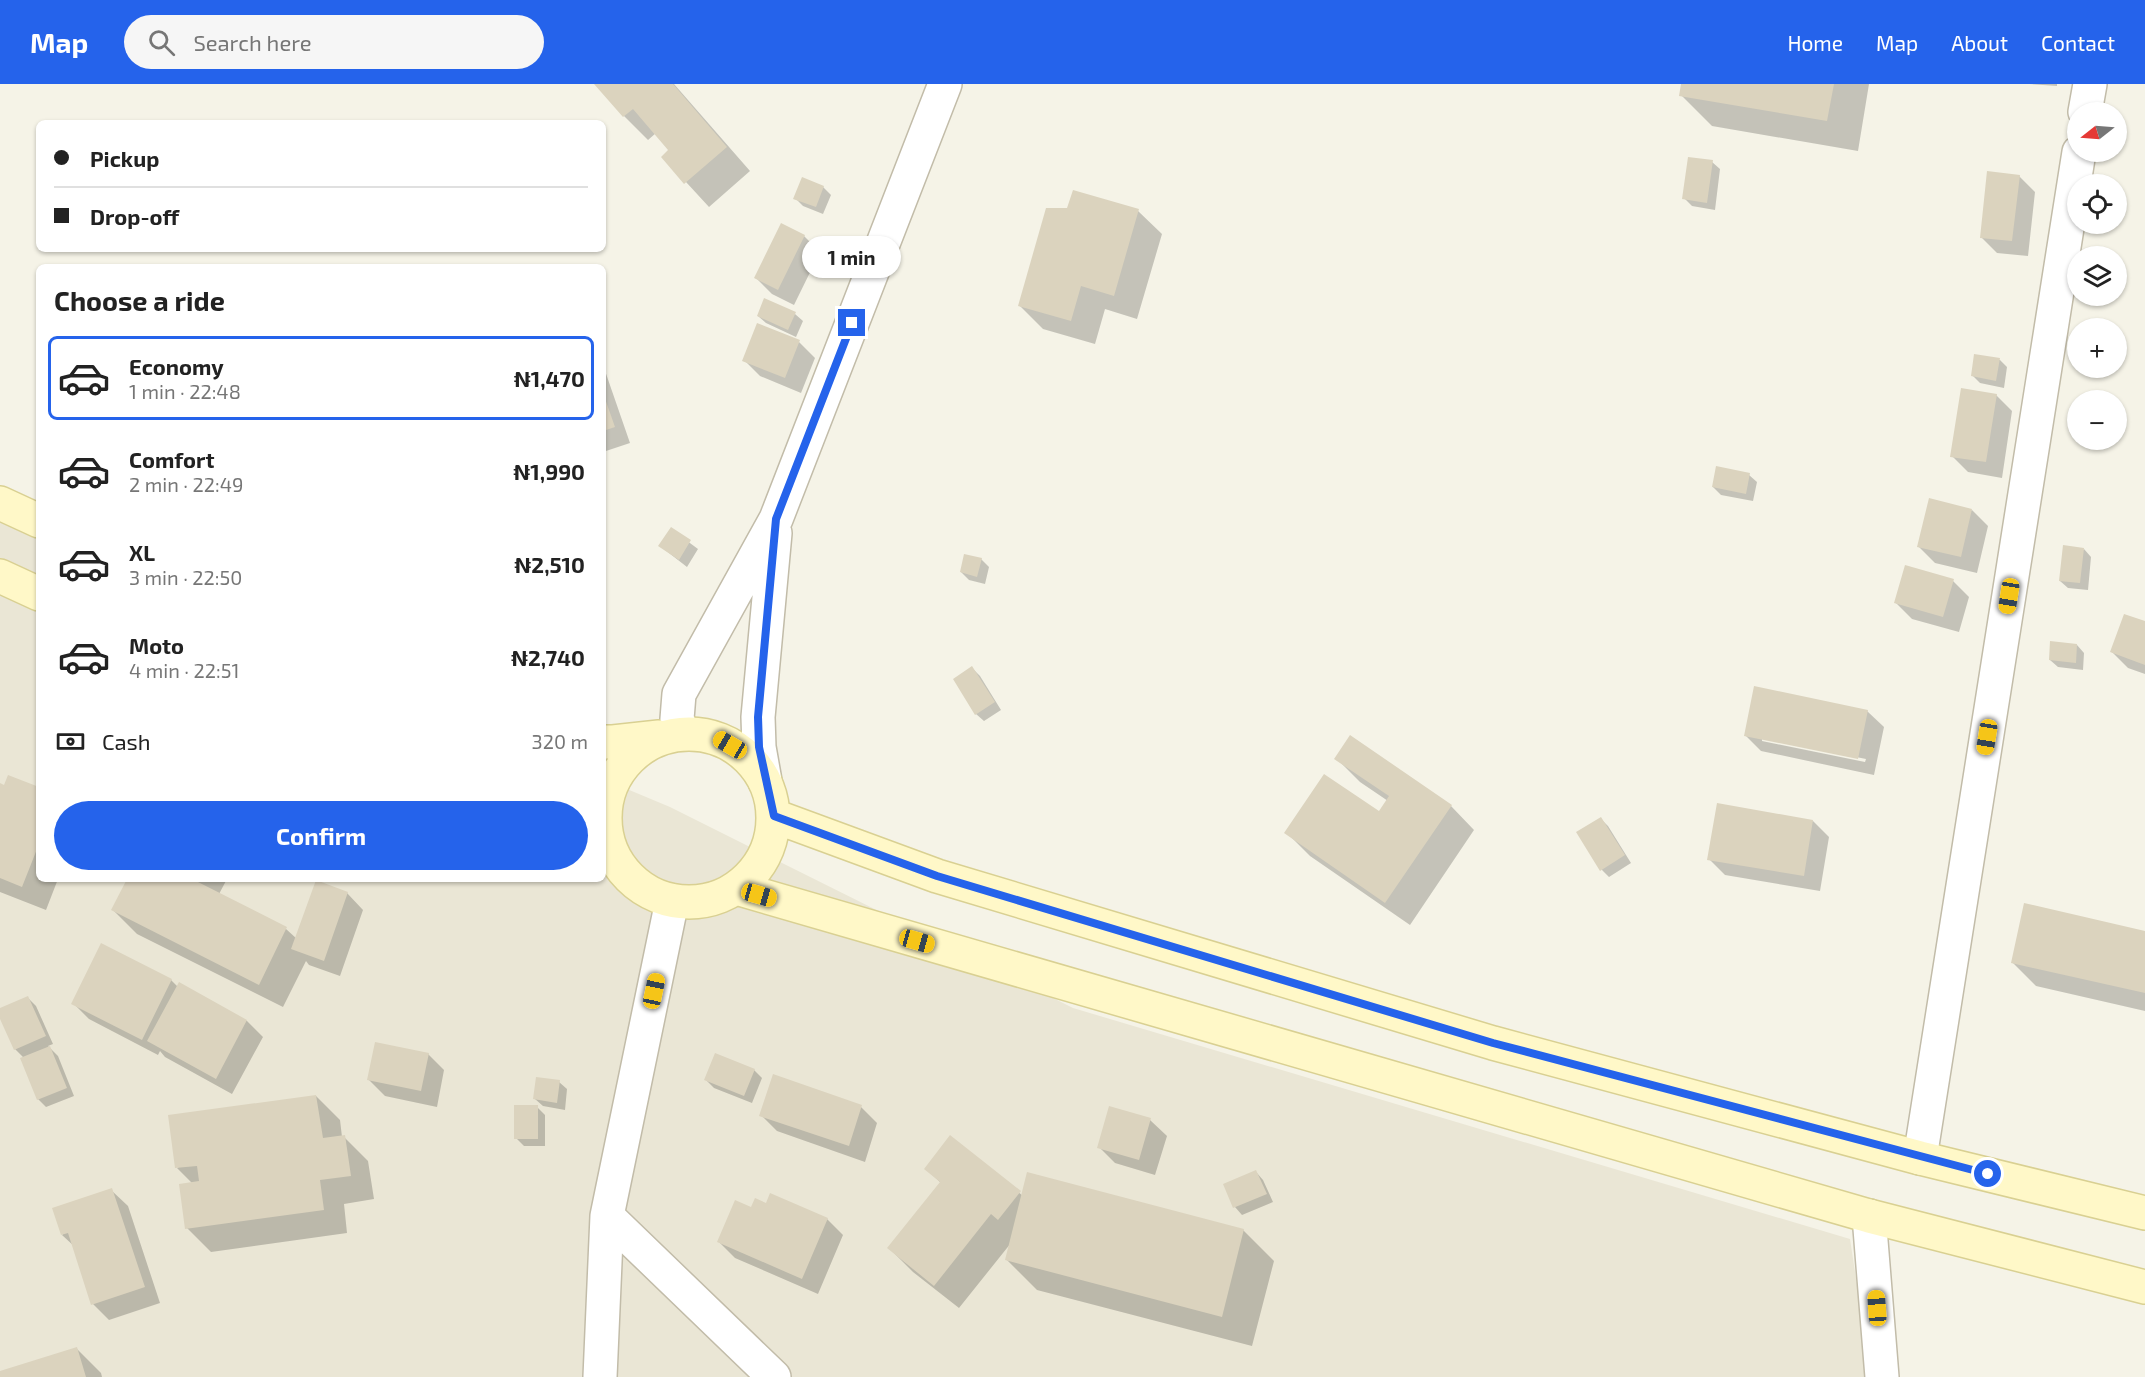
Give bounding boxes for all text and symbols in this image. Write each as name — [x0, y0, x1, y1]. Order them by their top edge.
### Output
search box — [124, 15, 544, 69]
text: Map — [30, 25, 88, 59]
icon: search — [145, 26, 178, 59]
text: Search here — [193, 29, 312, 55]
text: Home — [1787, 30, 1843, 55]
text: Map — [1876, 30, 1918, 55]
text: About — [1951, 30, 2008, 55]
text: Contact — [2041, 30, 2115, 55]
north arrow — [2067, 102, 2127, 162]
map controls — [2067, 102, 2127, 450]
text: Pickup — [90, 145, 159, 171]
button: locate — [2067, 174, 2127, 234]
text: Drop-off — [90, 203, 179, 229]
callout: 1 min — [802, 236, 902, 278]
text: 1 min — [827, 245, 876, 269]
button: layers — [2067, 246, 2127, 306]
text: Choose a ride — [54, 284, 225, 316]
route end — [838, 309, 865, 336]
button: + — [2067, 318, 2127, 378]
icon: car — [57, 351, 111, 405]
text: Economy — [129, 353, 224, 379]
text: ₦1,470 — [514, 365, 585, 391]
text: 1 min · 22:48 — [129, 379, 241, 403]
button: − — [2067, 390, 2127, 450]
icon: car — [57, 444, 111, 498]
text: Comfort — [129, 446, 214, 472]
text: ₦1,990 — [513, 458, 585, 484]
text: 2 min · 22:49 — [129, 472, 243, 496]
icon: car — [57, 537, 111, 591]
text: XL — [129, 539, 155, 565]
text: ₦2,510 — [514, 551, 585, 577]
text: 3 min · 22:50 — [129, 565, 242, 589]
car — [1997, 577, 2021, 615]
icon: car — [57, 630, 111, 684]
text: Moto — [129, 632, 184, 658]
text: ₦2,740 — [511, 644, 585, 670]
text: 4 min · 22:51 — [129, 658, 239, 682]
car — [1975, 718, 1999, 756]
icon: cash — [54, 725, 87, 758]
text: Cash — [102, 728, 151, 754]
car — [710, 728, 750, 762]
text: 320 m — [532, 729, 588, 753]
button: Confirm — [54, 801, 588, 870]
car — [739, 881, 779, 909]
car — [897, 927, 937, 955]
car — [641, 972, 667, 1010]
route start — [1974, 1160, 2001, 1187]
car — [1867, 1289, 1887, 1327]

